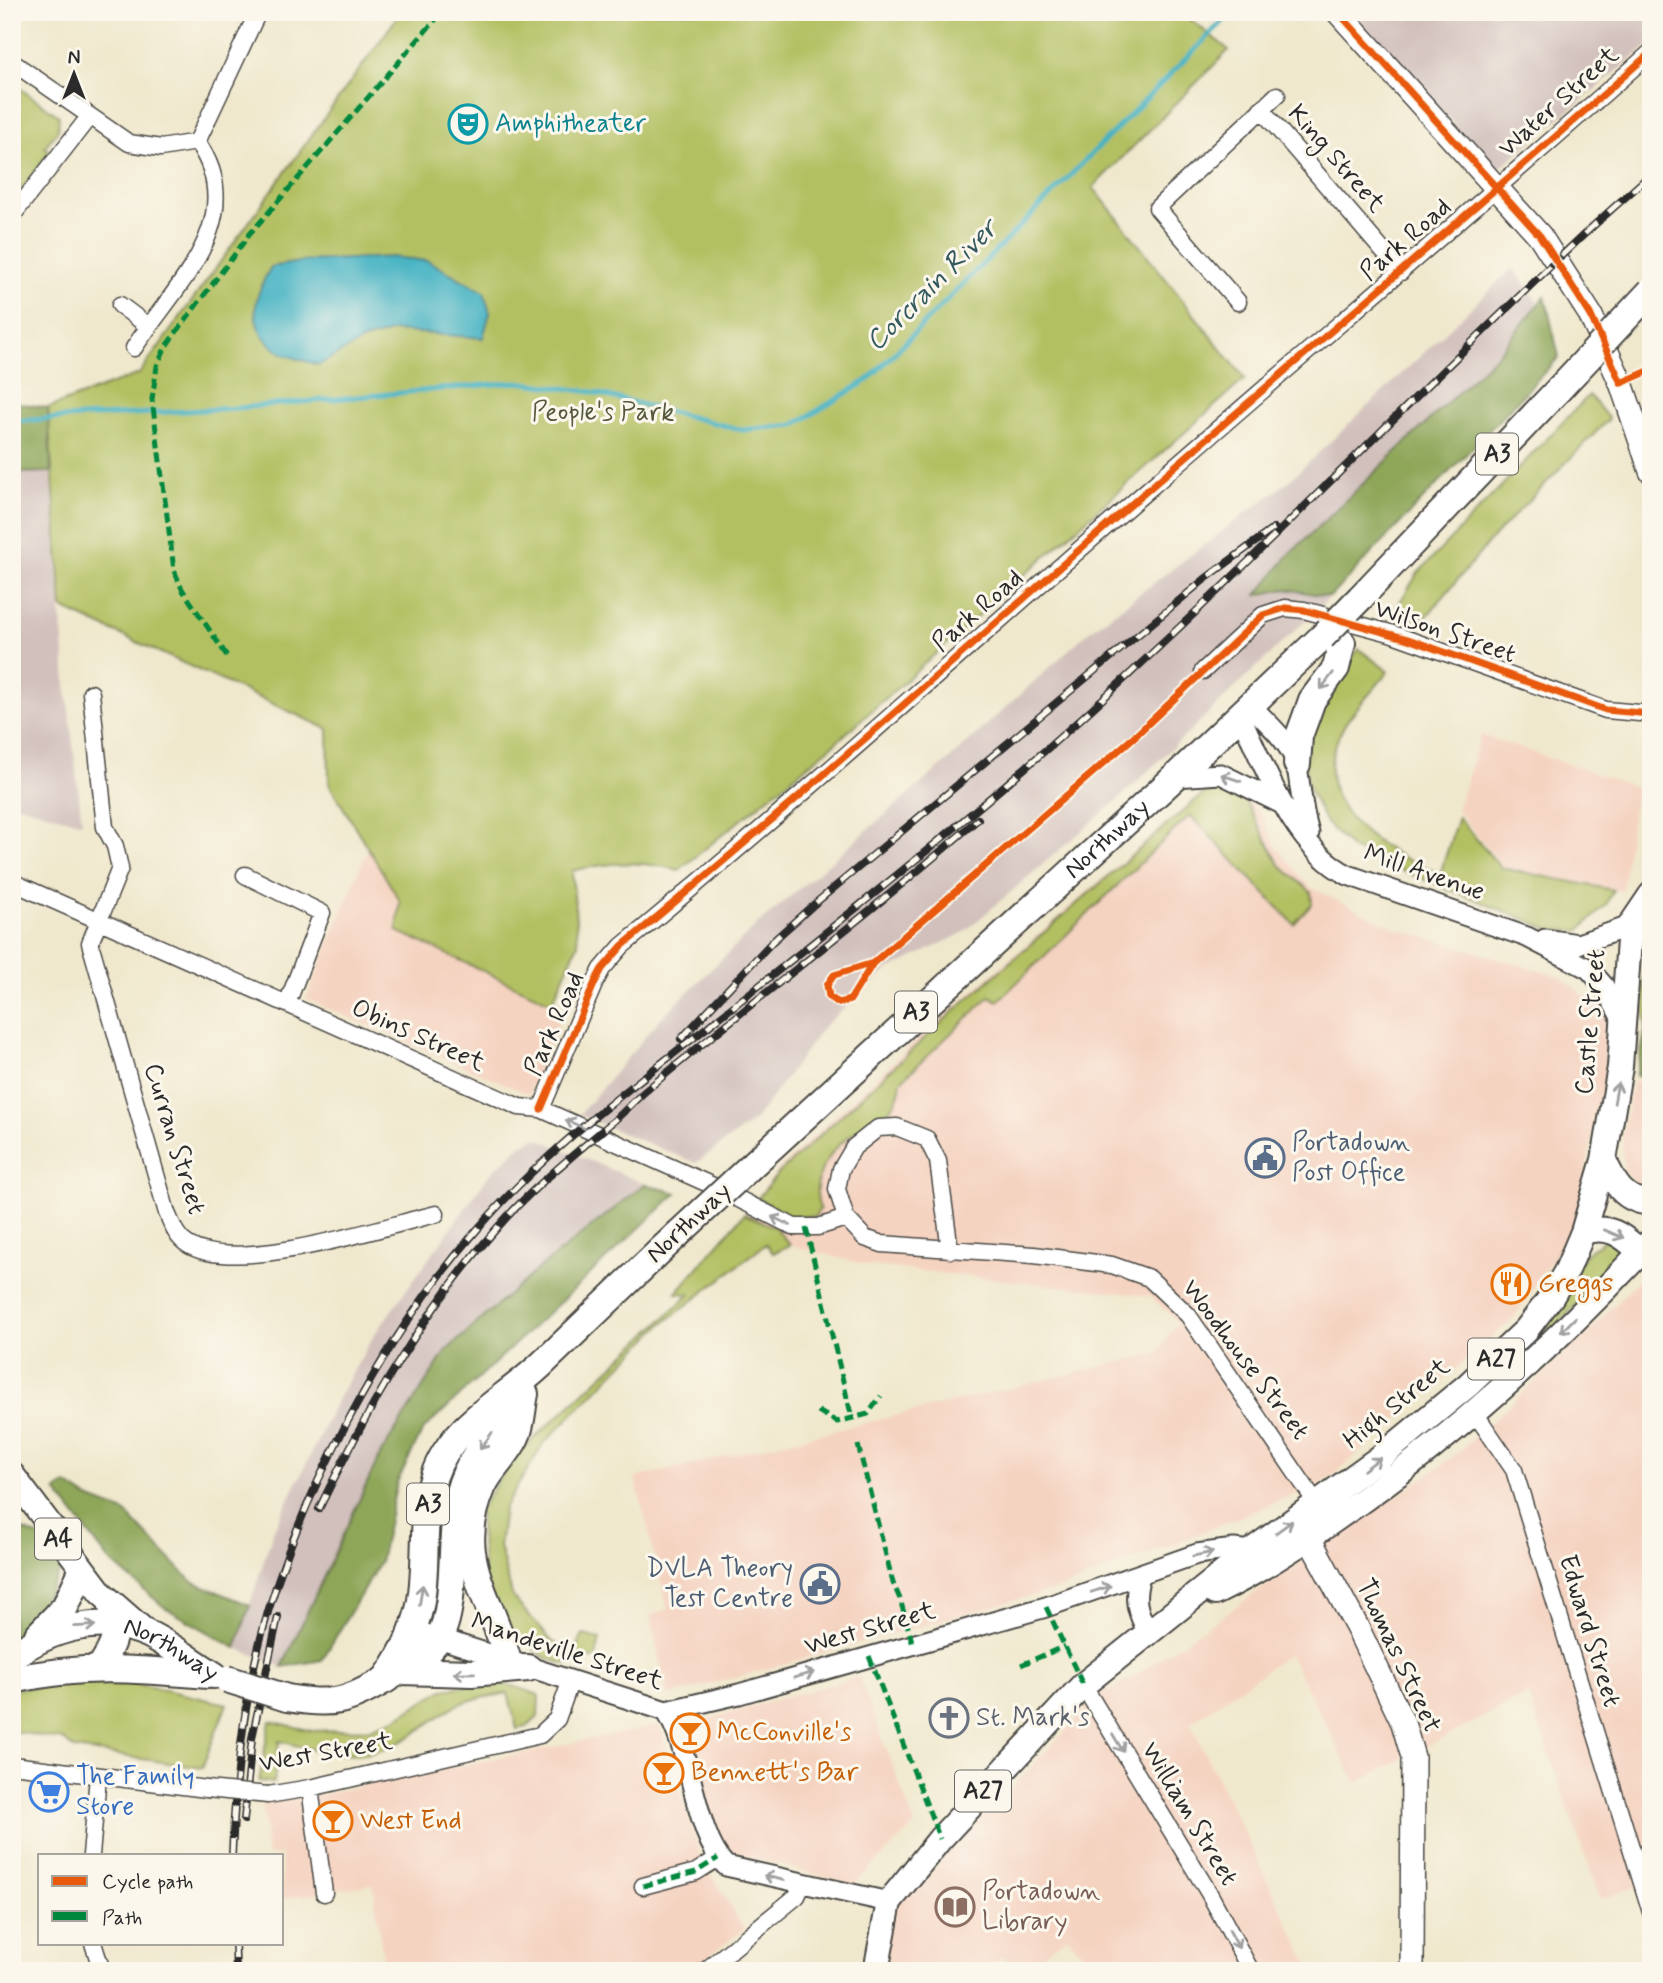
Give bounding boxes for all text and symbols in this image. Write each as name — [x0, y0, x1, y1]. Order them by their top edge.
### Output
north arrow — [38, 38, 108, 108]
street label: Water Street — [1492, 39, 1626, 165]
text: N — [68, 46, 80, 71]
street label: King Street — [1278, 98, 1392, 222]
theatre icon: Amphitheater — [447, 103, 489, 145]
place label: Amphitheater — [495, 107, 646, 141]
street label: Park Road — [1353, 191, 1459, 289]
water label: Corcrain River — [858, 210, 1008, 360]
park label: People's Park — [532, 396, 674, 430]
road number: A3 — [1476, 434, 1518, 475]
street label: Park Road — [925, 562, 1031, 660]
street label: Wilson Street — [1370, 592, 1520, 672]
one-way arrow — [1319, 671, 1334, 689]
one-way arrow — [1221, 771, 1243, 783]
street label: Northway — [1057, 791, 1158, 887]
street label: Mill Avenue — [1359, 836, 1489, 910]
street label: Castle Street — [1568, 948, 1614, 1096]
street label: Park Road — [517, 966, 593, 1082]
street label: Obins Street — [346, 991, 490, 1081]
road number: A3 — [895, 992, 937, 1032]
street label: Curran Street — [135, 1059, 213, 1219]
one-way arrow — [1610, 1082, 1623, 1105]
one-way arrow — [564, 1117, 586, 1130]
place label: Portadown Post Office — [1292, 1126, 1410, 1190]
public building icon: Portadown Post Office — [1244, 1137, 1286, 1179]
street label: Northway — [639, 1175, 739, 1271]
one-way arrow — [771, 1213, 792, 1227]
one-way arrow — [1603, 1228, 1624, 1241]
restaurant icon: Greggs — [1490, 1263, 1532, 1305]
place label: Greggs — [1538, 1267, 1613, 1303]
street label: Woodhouse Street — [1173, 1273, 1317, 1447]
one-way arrow — [1560, 1316, 1577, 1333]
road number: A27 — [1468, 1338, 1524, 1380]
street label: High Street — [1336, 1350, 1459, 1460]
one-way arrow — [479, 1431, 494, 1450]
one-way arrow — [1362, 1456, 1381, 1471]
road number: A3 — [407, 1484, 449, 1524]
road number: A4 — [35, 1518, 81, 1560]
one-way arrow — [1274, 1520, 1293, 1535]
one-way arrow — [1191, 1547, 1214, 1561]
street label: Edward Street — [1550, 1551, 1628, 1711]
place label: DVLA Theory Test Centre — [646, 1552, 793, 1616]
public building icon: DVLA Theory Test Centre — [799, 1563, 841, 1605]
street label: Thomas Street — [1347, 1573, 1449, 1739]
one-way arrow — [1090, 1582, 1112, 1594]
one-way arrow — [415, 1584, 428, 1607]
street label: West Street — [801, 1594, 939, 1664]
street label: Mandeville Street — [467, 1605, 667, 1699]
street label: Northway — [120, 1610, 225, 1691]
one-way arrow — [73, 1619, 96, 1632]
one-way arrow — [453, 1666, 476, 1679]
one-way arrow — [793, 1667, 815, 1680]
church icon: St. Mark's — [928, 1697, 970, 1739]
place label: St. Mark's — [976, 1701, 1090, 1735]
bar icon: McConville's — [669, 1712, 711, 1754]
place label: McConville's — [717, 1716, 851, 1750]
street label: West Street — [257, 1725, 395, 1781]
one-way arrow — [1112, 1733, 1126, 1753]
street label: William Street — [1133, 1736, 1245, 1892]
bar icon: Bennett's Bar — [643, 1752, 685, 1794]
place label: Bennett's Bar — [691, 1756, 859, 1790]
place label: The Family Store — [76, 1760, 194, 1824]
road number: A27 — [955, 1770, 1011, 1812]
supermarket icon: The Family Store — [28, 1771, 70, 1813]
bar icon: West End — [312, 1800, 354, 1842]
place label: West End — [360, 1804, 462, 1838]
legend — [38, 1854, 284, 1944]
text: Cycle path — [102, 1868, 193, 1896]
one-way arrow — [763, 1871, 786, 1884]
place label: Portadown Library — [982, 1875, 1100, 1939]
library icon: Portadown Library — [934, 1886, 976, 1928]
text: Path — [102, 1904, 142, 1932]
one-way arrow — [1227, 1928, 1241, 1949]

